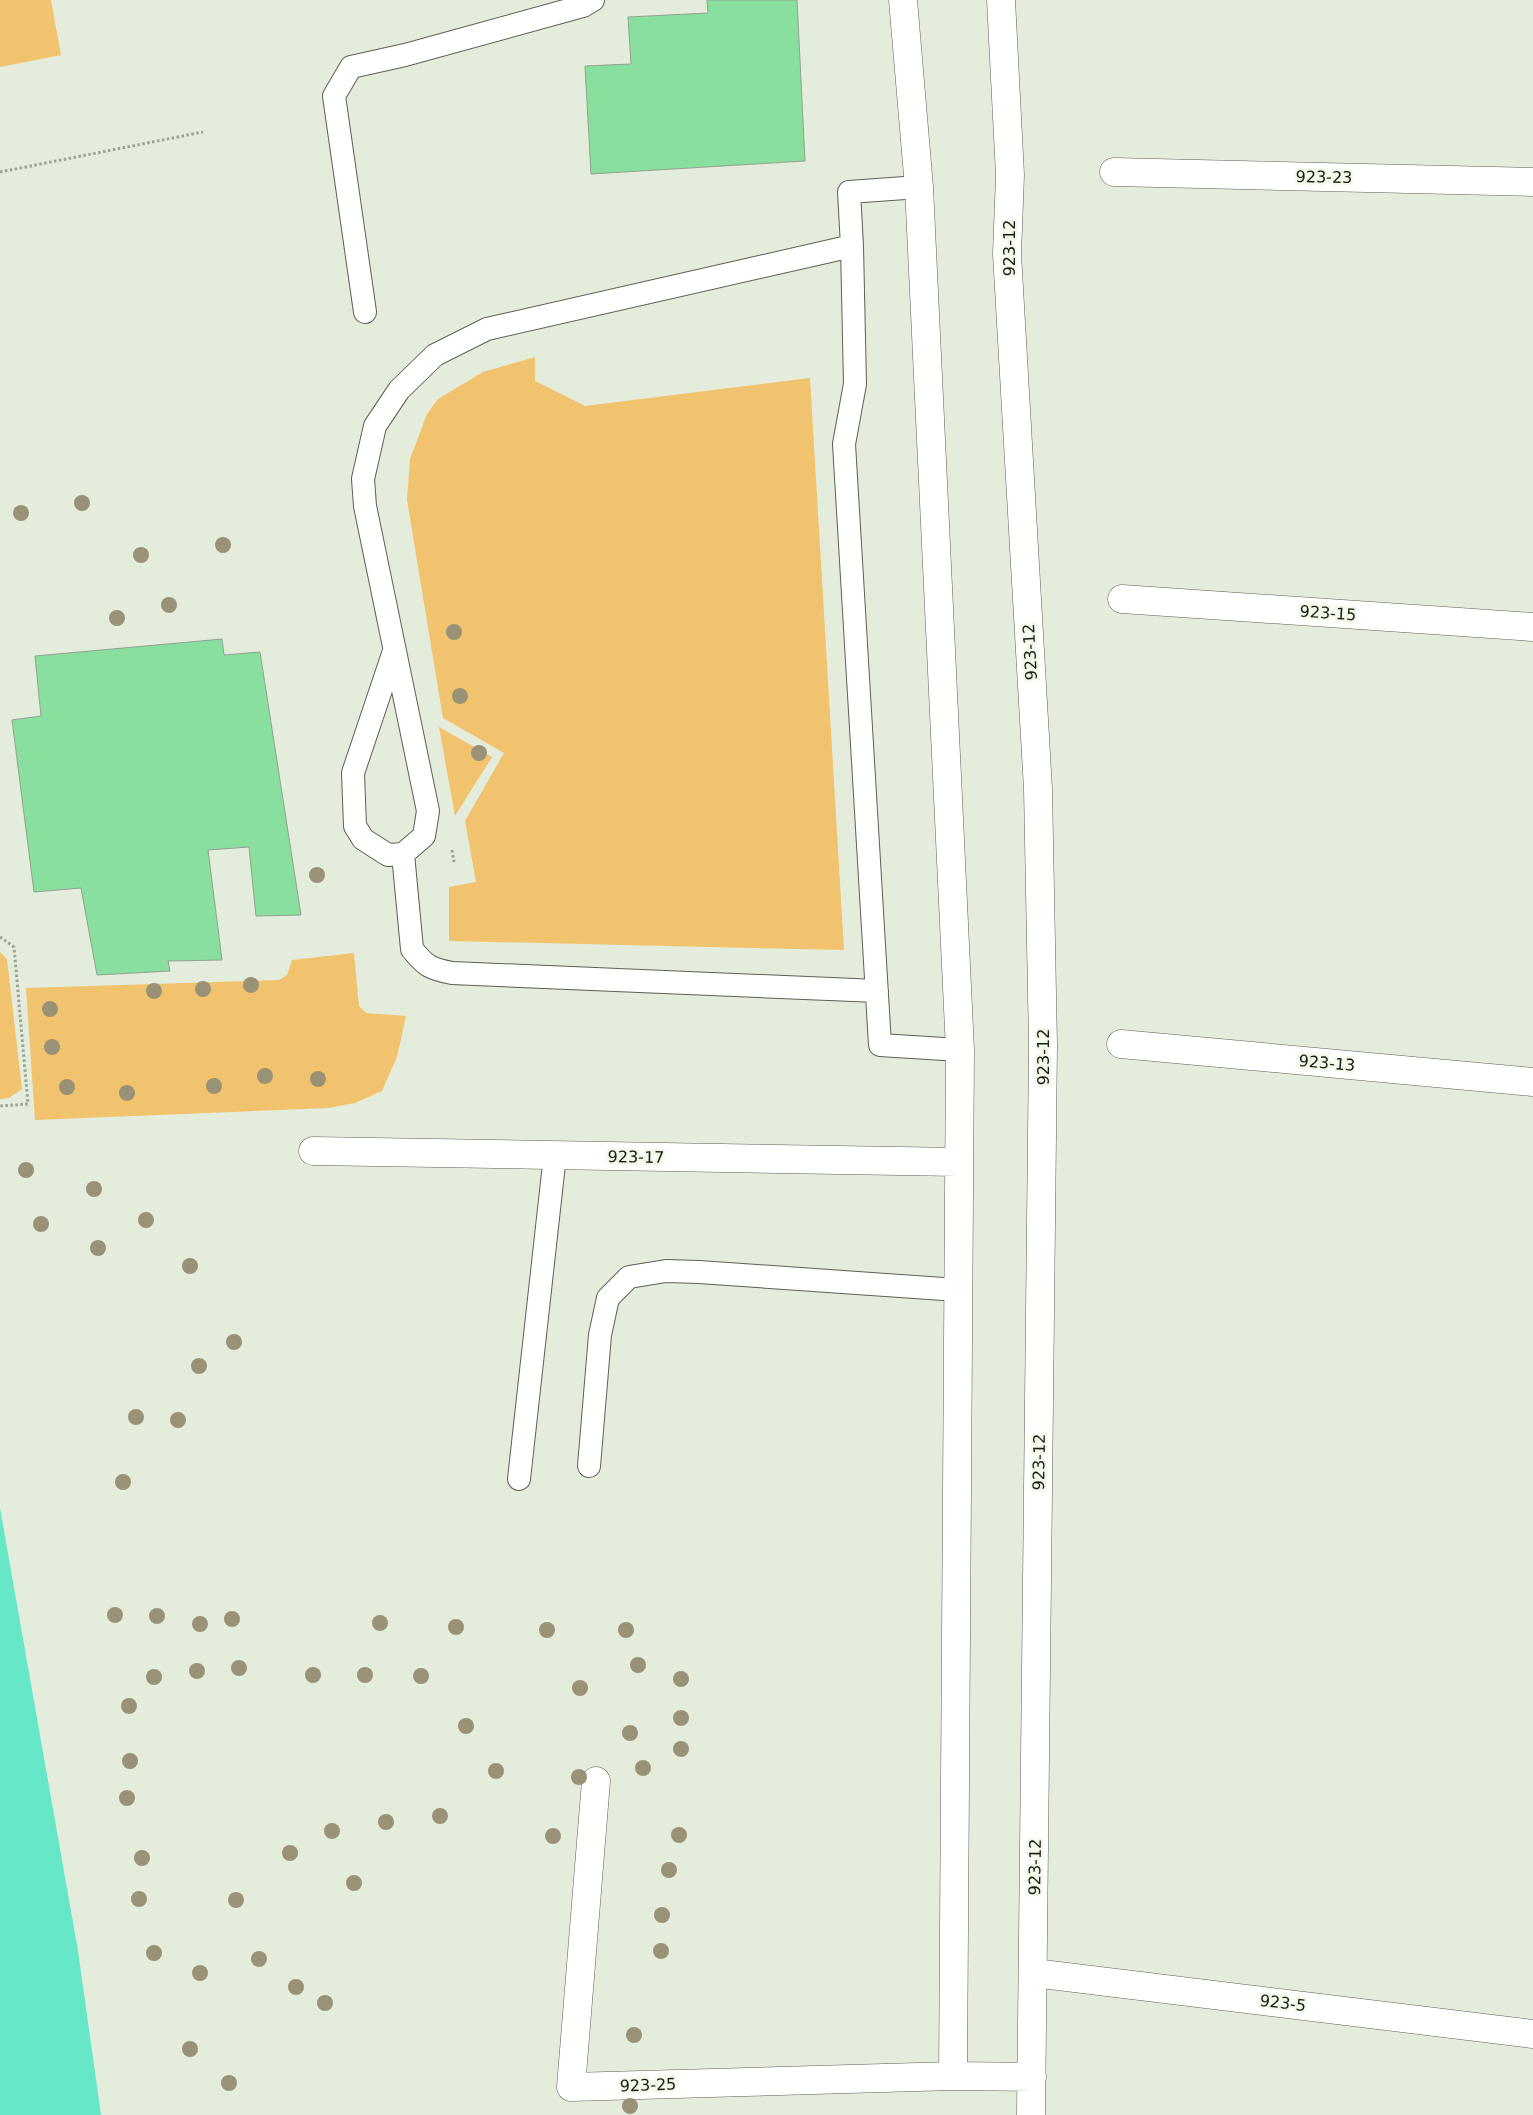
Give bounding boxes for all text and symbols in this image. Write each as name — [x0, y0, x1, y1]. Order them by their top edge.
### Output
street label: 923-23 — [1296, 167, 1352, 187]
street label: 923-12 — [1000, 220, 1019, 276]
street label: 923-15 — [1299, 602, 1357, 624]
street label: 923-12 — [1019, 623, 1041, 681]
street label: 923-12 — [1034, 1029, 1053, 1085]
street label: 923-13 — [1298, 1051, 1356, 1075]
street label: 923-17 — [608, 1147, 664, 1167]
street label: 923-12 — [1029, 1434, 1049, 1490]
street label: 923-12 — [1025, 1839, 1045, 1895]
street label: 923-5 — [1259, 1991, 1307, 2015]
street label: 923-25 — [619, 2075, 677, 2095]

